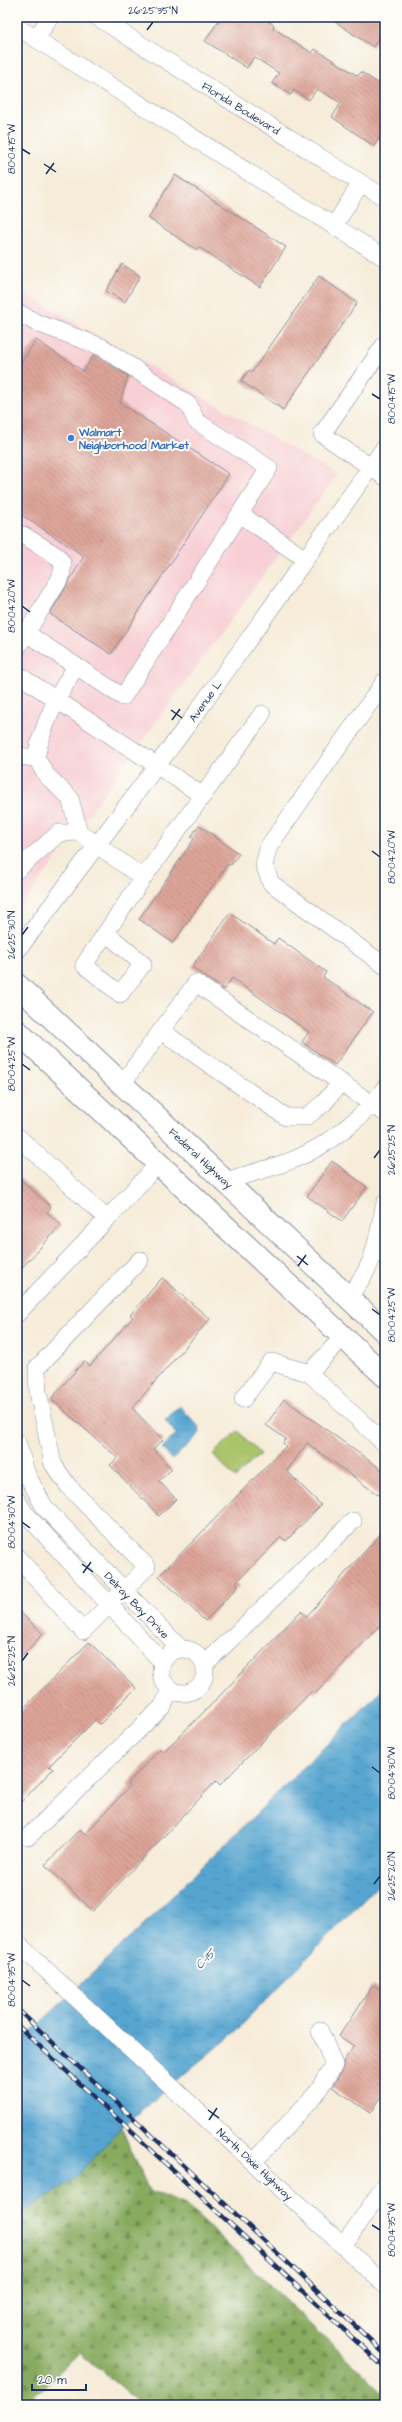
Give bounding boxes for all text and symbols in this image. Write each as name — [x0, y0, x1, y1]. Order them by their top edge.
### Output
text: 26°25'35"N — [128, 4, 178, 18]
street label: Florida Boulevard — [199, 78, 283, 139]
text: 80°04'15"W — [5, 123, 19, 174]
text: 80°04'15"W — [385, 373, 399, 424]
place label: Walmart Neighborhood Market — [78, 425, 189, 455]
marker: Walmart Neighborhood Market — [66, 433, 76, 443]
text: 80°04'20"W — [5, 579, 19, 633]
street label: Avenue L — [186, 677, 225, 725]
text: 80°04'20"W — [385, 830, 399, 884]
text: 26°25'30"N — [5, 911, 19, 959]
text: 80°04'25"W — [5, 1036, 19, 1091]
street label: Federal Highway — [165, 1125, 236, 1193]
text: 26°25'25"N — [385, 1125, 399, 1175]
text: 80°04'25"W — [385, 1287, 399, 1342]
text: 80°04'30"W — [5, 1495, 19, 1548]
street label: Delray Bay Drive — [100, 1569, 172, 1643]
text: 26°25'25"N — [5, 1636, 19, 1686]
text: 80°04'30"W — [385, 1746, 399, 1799]
text: 26°25'20"N — [385, 1851, 399, 1901]
water label: C-15 — [191, 1944, 221, 1973]
text: 80°04'35"W — [5, 1953, 19, 2007]
street label: North Dixie Highway — [213, 2125, 296, 2204]
text: 80°04'35"W — [385, 2203, 399, 2257]
scale bar — [32, 2366, 86, 2392]
text: 20 m — [38, 2372, 67, 2389]

